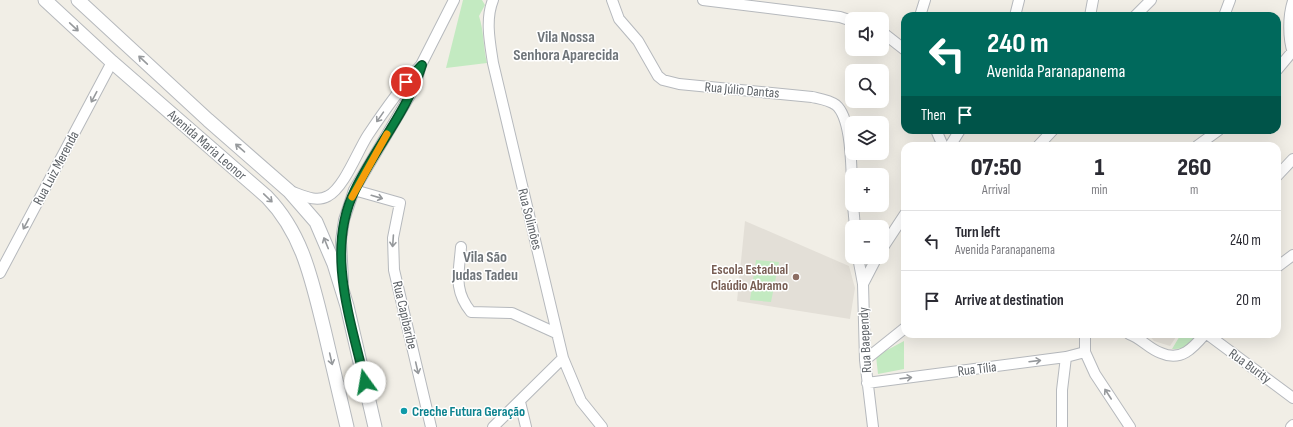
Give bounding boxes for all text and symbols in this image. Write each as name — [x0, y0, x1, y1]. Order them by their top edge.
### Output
map controls — [845, 12, 889, 264]
button: sound — [845, 12, 889, 56]
one-way arrow — [69, 22, 79, 31]
text: 240 m — [987, 27, 1048, 60]
district label: Vila Nossa Senhora Aparecida — [513, 28, 619, 65]
icon: left — [921, 28, 973, 80]
one-way arrow — [138, 56, 149, 65]
text: Avenida Paranapanema — [987, 61, 1125, 82]
button: search — [845, 64, 889, 108]
pin — [389, 65, 423, 99]
icon: arrive — [395, 71, 417, 93]
street label: Rua Júlio Dantas — [704, 78, 780, 102]
one-way arrow — [89, 90, 97, 102]
icon: arrive — [954, 104, 976, 126]
street label: Avenida Maria Leonor — [163, 105, 250, 184]
text: Then — [921, 106, 946, 125]
one-way arrow — [376, 112, 385, 123]
button: layers — [845, 116, 889, 160]
street label: Rua Luiz Merenda — [29, 128, 83, 208]
one-way arrow — [234, 143, 245, 152]
text: 07:50 — [971, 153, 1022, 182]
text: 1 — [1094, 153, 1104, 182]
text: 260 — [1177, 153, 1211, 182]
button: + — [845, 168, 889, 212]
text: Arrival — [982, 182, 1010, 198]
text: min — [1091, 182, 1108, 198]
text: m — [1190, 182, 1198, 198]
street label: Rua Solimões — [514, 187, 546, 251]
one-way arrow — [263, 193, 273, 203]
one-way arrow — [371, 193, 384, 201]
one-way arrow — [22, 218, 29, 230]
button: − — [845, 220, 889, 264]
text: Turn left — [955, 223, 1000, 242]
icon: left — [921, 230, 943, 252]
text: 240 m — [1230, 231, 1261, 250]
one-way arrow — [390, 234, 397, 247]
one-way arrow — [322, 237, 329, 249]
text: Avenida Paranapanema — [955, 242, 1055, 258]
district label: Vila São Judas Tadeu — [451, 248, 518, 285]
place label: Escola Estadual Claúdio Abramo — [711, 261, 788, 294]
marker: Escola Estadual Claúdio Abramo — [791, 272, 801, 282]
street label: Rua Capibaribe — [389, 279, 421, 351]
icon: arrive — [921, 290, 943, 312]
text: Arrive at destination — [955, 291, 1064, 310]
text: 20 m — [1236, 291, 1261, 310]
street label: Rua Baependy — [855, 306, 875, 373]
street label: Rua Burity — [1225, 345, 1275, 387]
one-way arrow — [328, 352, 335, 365]
one-way arrow — [1028, 357, 1041, 365]
street label: Rua Tília — [957, 358, 997, 380]
position arrow — [344, 361, 386, 403]
one-way arrow — [414, 362, 422, 375]
one-way arrow — [899, 374, 912, 382]
one-way arrow — [1104, 389, 1112, 400]
place label: Creche Futura Geração — [412, 403, 525, 420]
marker: Creche Futura Geração — [399, 406, 409, 416]

